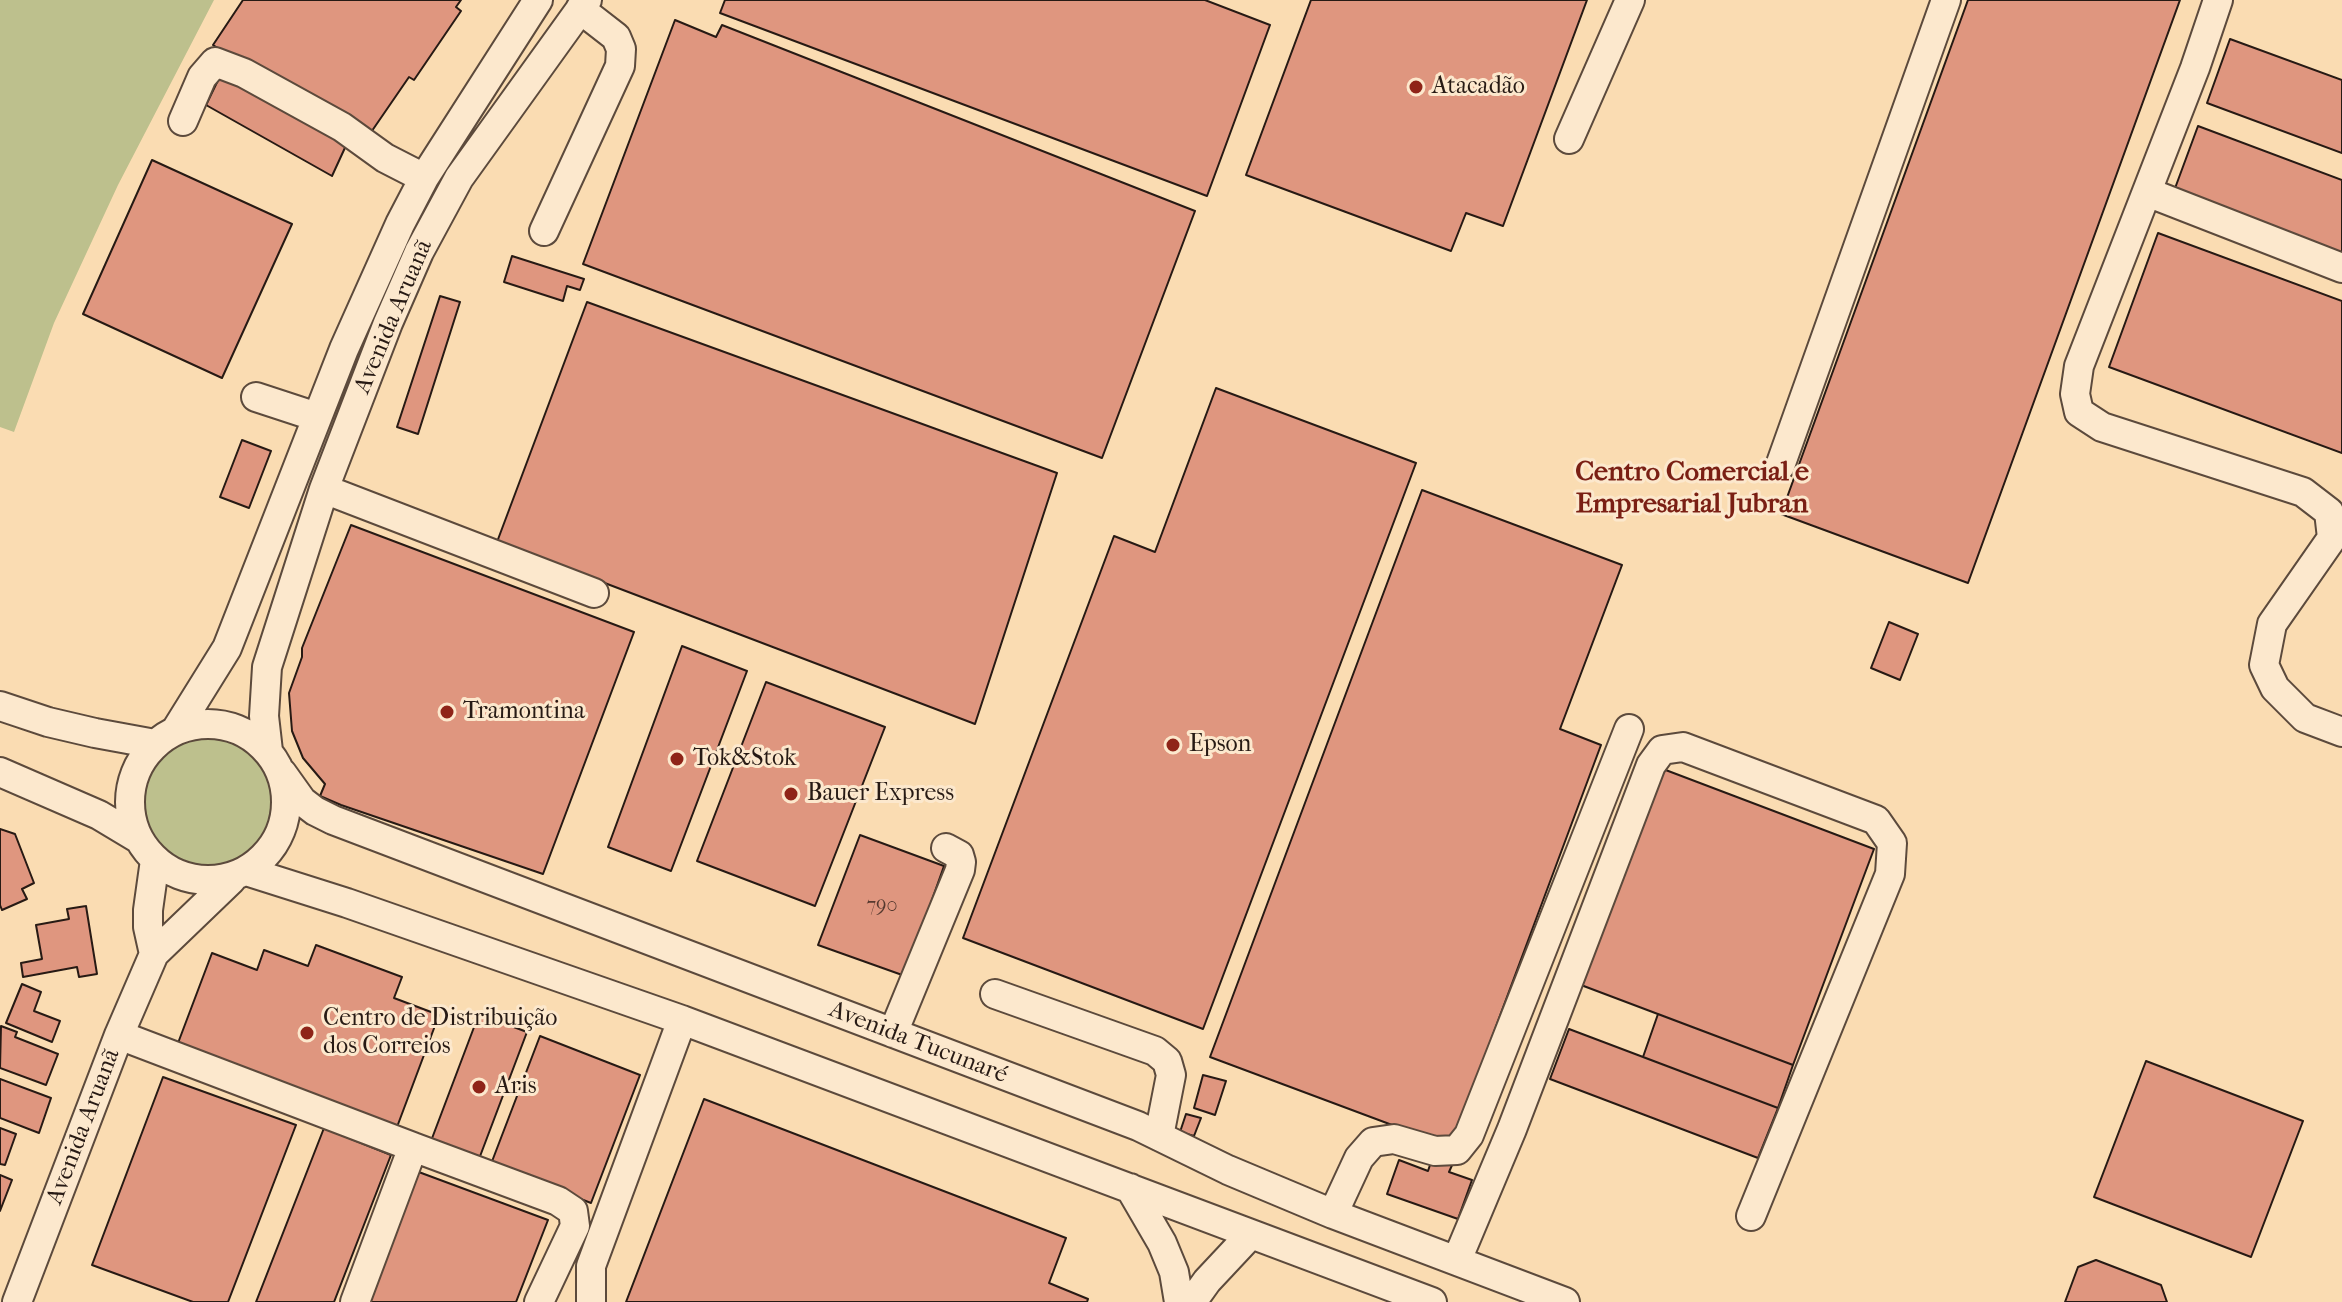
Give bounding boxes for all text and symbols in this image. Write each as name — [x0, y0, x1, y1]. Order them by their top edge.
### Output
place label: Atacadão — [1432, 73, 1525, 101]
marker: Atacadão — [1407, 78, 1425, 96]
street label: Avenida Aruanã — [349, 236, 439, 398]
district label: Centro Comercial e Empresarial Jubran — [1575, 456, 1809, 522]
place label: Tramontina — [463, 698, 585, 726]
marker: Tramontina — [438, 703, 456, 721]
place label: Epson — [1189, 731, 1251, 759]
marker: Epson — [1164, 736, 1182, 754]
place label: Tok&Stok — [693, 745, 796, 773]
marker: Tok&Stok — [668, 750, 686, 768]
place label: Bauer Express — [807, 780, 954, 808]
marker: Bauer Express — [782, 785, 800, 803]
house number: 790 — [866, 894, 898, 918]
street label: Avenida Tucunaré — [825, 996, 1011, 1090]
place label: Centro de Distribuição dos Correios — [323, 1005, 558, 1061]
marker: Centro de Distribuição dos Correios — [298, 1024, 316, 1042]
street label: Avenida Aruanã — [41, 1045, 127, 1209]
place label: Aris — [495, 1073, 537, 1101]
marker: Aris — [470, 1078, 488, 1096]

